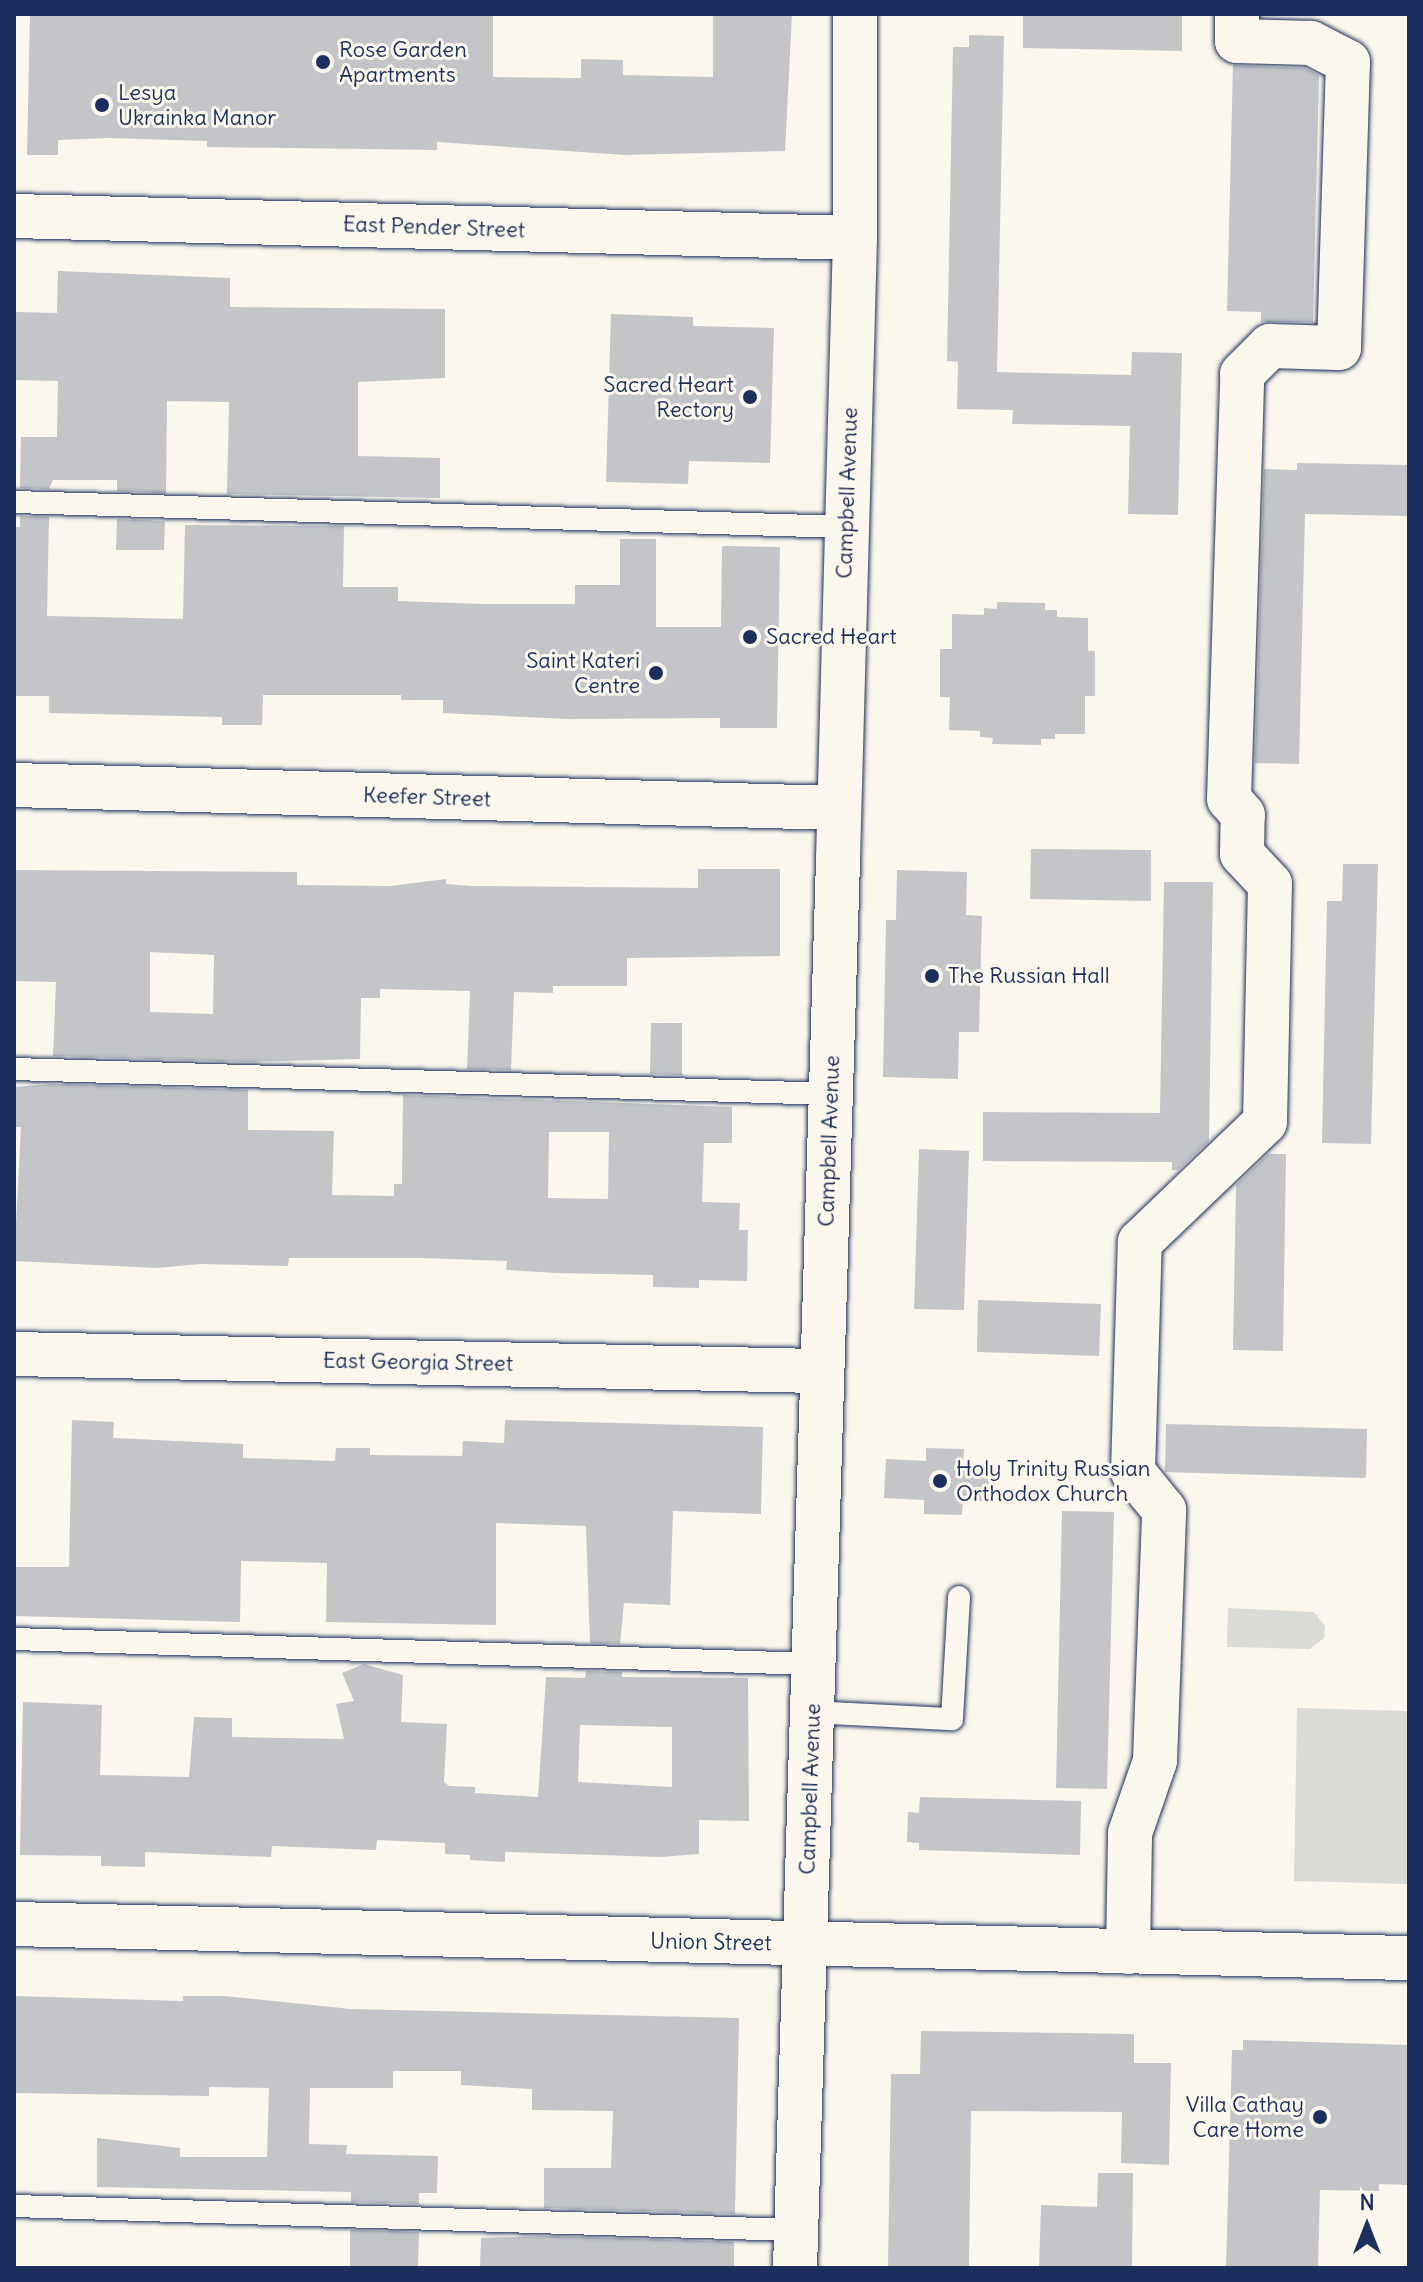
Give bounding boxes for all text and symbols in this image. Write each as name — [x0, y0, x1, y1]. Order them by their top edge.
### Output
place label: Rose Garden Apartments — [339, 36, 467, 88]
marker: Rose Garden Apartments — [314, 53, 332, 71]
place label: Lesya Ukrainka Manor — [118, 79, 276, 130]
marker: Lesya Ukrainka Manor — [93, 96, 111, 114]
street label: East Pender Street — [342, 211, 526, 243]
place label: Sacred Heart Rectory — [603, 371, 734, 422]
marker: Sacred Heart Rectory — [741, 388, 759, 406]
street label: Campbell Avenue — [831, 407, 863, 579]
place label: Sacred Heart — [766, 624, 897, 650]
marker: Sacred Heart — [741, 628, 759, 646]
place label: Saint Kateri Centre — [526, 647, 640, 698]
marker: Saint Kateri Centre — [647, 664, 665, 682]
street label: Keefer Street — [362, 782, 492, 812]
place label: The Russian Hall — [948, 963, 1110, 989]
marker: The Russian Hall — [923, 967, 941, 985]
street label: Campbell Avenue — [813, 1055, 845, 1227]
street label: East Georgia Street — [323, 1347, 513, 1377]
place label: Holy Trinity Russian Orthodox Church — [956, 1455, 1151, 1506]
marker: Holy Trinity Russian Orthodox Church — [931, 1472, 949, 1490]
street label: Campbell Avenue — [794, 1703, 826, 1875]
street label: Union Street — [650, 1928, 772, 1956]
place label: Villa Cathay Care Home — [1186, 2091, 1304, 2142]
marker: Villa Cathay Care Home — [1311, 2108, 1329, 2126]
north arrow — [1327, 2186, 1407, 2266]
text: N — [1359, 2188, 1375, 2216]

